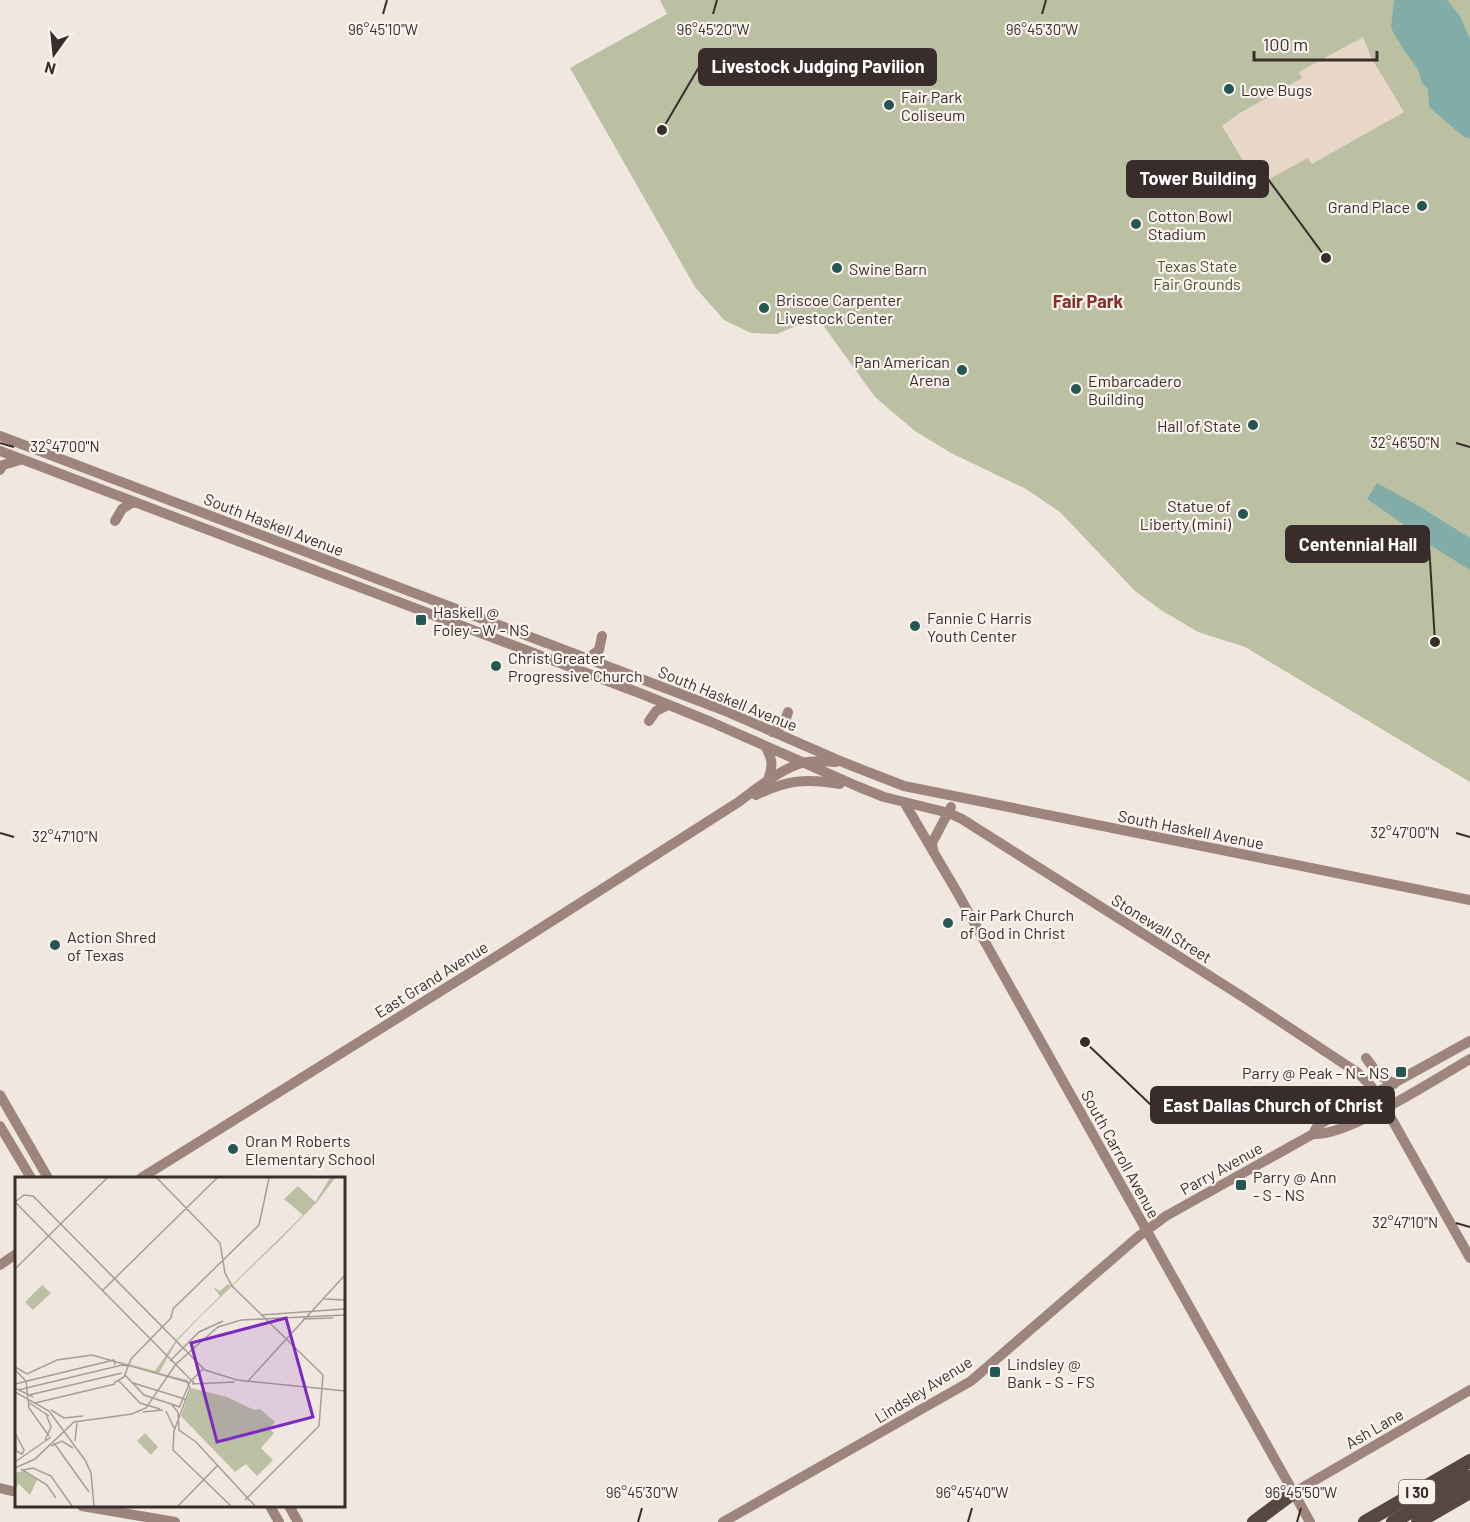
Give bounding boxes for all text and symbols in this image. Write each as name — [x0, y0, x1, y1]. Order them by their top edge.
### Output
text: 96°45'10"W — [348, 20, 418, 38]
text: 96°45'20"W — [677, 20, 749, 38]
text: 96°45'30"W — [1006, 20, 1078, 38]
north arrow — [24, 24, 84, 84]
scale bar — [1254, 24, 1377, 62]
text: 100 m — [1263, 33, 1308, 55]
callout: Livestock Judging Pavilion — [699, 49, 936, 85]
text: Livestock Judging Pavilion — [711, 55, 925, 77]
text: N — [42, 58, 58, 80]
place label: Love Bugs — [1241, 80, 1312, 99]
marker: Love Bugs — [1222, 82, 1236, 96]
place label: Fair Park Coliseum — [901, 87, 965, 124]
marker: Fair Park Coliseum — [882, 98, 896, 112]
callout: Tower Building — [1127, 161, 1268, 197]
text: Tower Building — [1140, 167, 1256, 189]
place label: Grand Place — [1328, 197, 1410, 216]
marker: Grand Place — [1415, 199, 1429, 213]
place label: Cotton Bowl Stadium — [1148, 206, 1232, 243]
marker: Cotton Bowl Stadium — [1129, 217, 1143, 231]
park label: Texas State Fair Grounds — [1153, 256, 1241, 293]
place label: Swine Barn — [849, 259, 927, 278]
marker: Swine Barn — [830, 261, 844, 275]
place label: Briscoe Carpenter Livestock Center — [776, 290, 902, 327]
district label: Fair Park — [1053, 290, 1124, 312]
marker: Briscoe Carpenter Livestock Center — [757, 301, 771, 315]
place label: Pan American Arena — [854, 352, 950, 389]
marker: Pan American Arena — [955, 363, 969, 377]
place label: Embarcadero Building — [1088, 371, 1182, 408]
marker: Embarcadero Building — [1069, 382, 1083, 396]
place label: Hall of State — [1157, 416, 1241, 435]
marker: Hall of State — [1246, 418, 1260, 432]
text: 32°46'50"N — [1370, 433, 1440, 451]
text: 32°47'00"N — [30, 437, 100, 455]
street label: South Haskell Avenue — [201, 489, 347, 559]
place label: Statue of Liberty (mini) — [1140, 496, 1232, 533]
marker: Statue of Liberty (mini) — [1236, 507, 1250, 521]
callout: Centennial Hall — [1286, 526, 1429, 562]
text: Centennial Hall — [1299, 533, 1417, 555]
place label: Haskell @ Foley - W - NS — [433, 602, 529, 639]
place label: Fannie C Harris Youth Center — [927, 608, 1032, 645]
marker: Haskell @ Foley - W - NS — [414, 613, 428, 627]
marker: Fannie C Harris Youth Center — [908, 619, 922, 633]
place label: Christ Greater Progressive Church — [508, 648, 643, 685]
marker: Christ Greater Progressive Church — [489, 659, 503, 673]
street label: South Haskell Avenue — [656, 661, 800, 735]
street label: South Haskell Avenue — [1116, 806, 1266, 852]
text: 32°47'00"N — [1370, 823, 1440, 841]
text: 32°47'10"N — [32, 827, 98, 845]
street label: Stonewall Street — [1109, 890, 1215, 966]
place label: Fair Park Church of God in Christ — [960, 905, 1074, 942]
marker: Fair Park Church of God in Christ — [941, 916, 955, 930]
place label: Action Shred of Texas — [67, 927, 156, 964]
street label: East Grand Avenue — [371, 937, 491, 1021]
marker: Action Shred of Texas — [48, 938, 62, 952]
place label: Parry @ Peak - N - NS — [1242, 1063, 1389, 1082]
marker: Parry @ Peak - N - NS — [1394, 1065, 1408, 1079]
street label: South Carroll Avenue — [1078, 1087, 1164, 1221]
callout: East Dallas Church of Christ — [1151, 1087, 1394, 1123]
text: East Dallas Church of Christ — [1163, 1094, 1383, 1116]
place label: Oran M Roberts Elementary School — [245, 1131, 375, 1168]
street label: Parry Avenue — [1177, 1138, 1265, 1198]
marker: Oran M Roberts Elementary School — [226, 1142, 240, 1156]
place label: Parry @ Ann - S - NS — [1253, 1167, 1337, 1204]
inset map — [15, 1177, 345, 1507]
marker: Parry @ Ann - S - NS — [1234, 1178, 1248, 1192]
text: 32°47'10"N — [1372, 1213, 1438, 1231]
street label: Lindsley Avenue — [871, 1351, 975, 1427]
place label: Lindsley @ Bank - S - FS — [1007, 1354, 1095, 1391]
marker: Lindsley @ Bank - S - FS — [988, 1365, 1002, 1379]
street label: Ash Lane — [1342, 1404, 1406, 1452]
road number: I 30 — [1399, 1480, 1435, 1504]
text: 96°45'30"W — [606, 1483, 678, 1501]
text: 96°45'40"W — [936, 1483, 1008, 1501]
text: 96°45'50"W — [1265, 1483, 1337, 1501]

